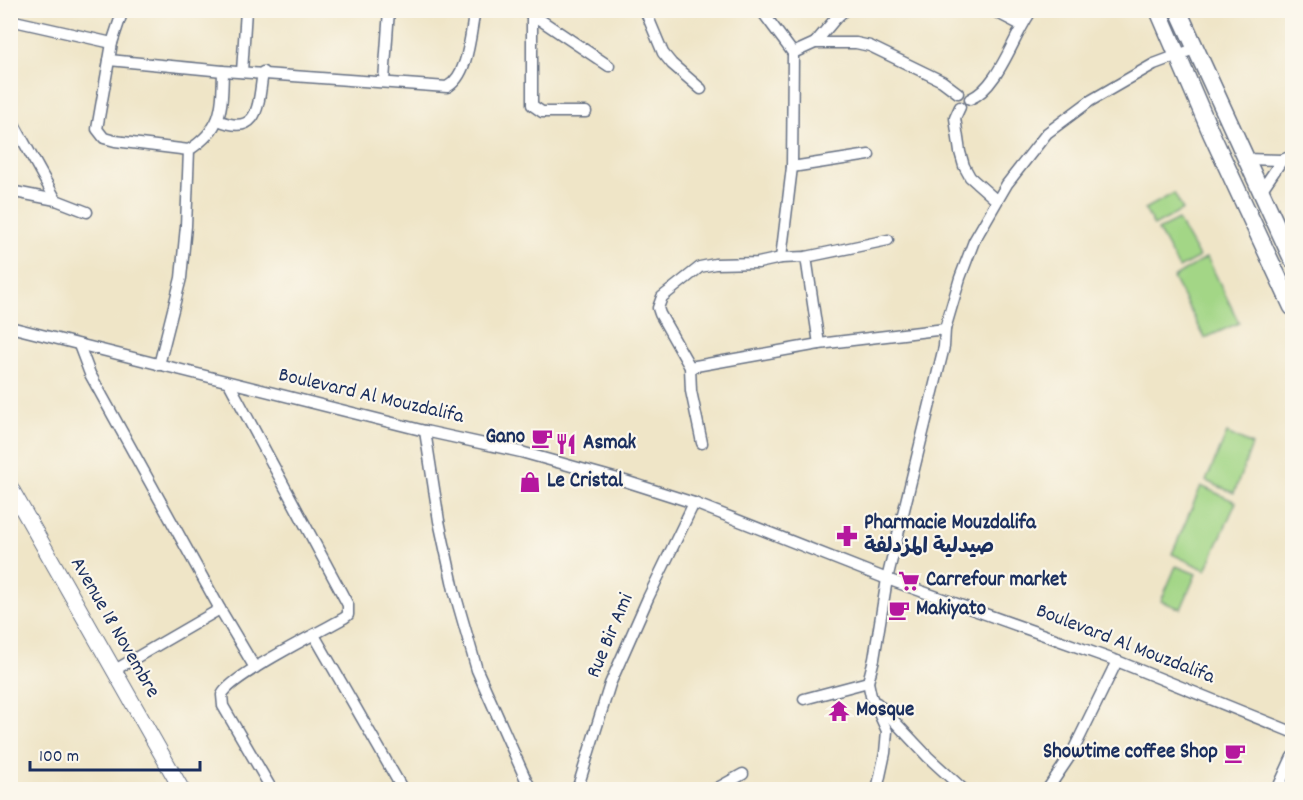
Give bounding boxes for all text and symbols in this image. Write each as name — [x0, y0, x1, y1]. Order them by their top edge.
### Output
street label: Boulevard Al Mouzdalifa — [275, 361, 468, 433]
place label: Gano — [485, 423, 525, 453]
cafe icon: Gano — [530, 426, 554, 450]
place label: Asmak — [583, 429, 637, 459]
restaurant icon: Asmak — [554, 432, 578, 456]
place label: Le Cristal — [547, 467, 624, 497]
shop icon: Le Cristal — [518, 470, 542, 494]
place label: Pharmacie Mouzdalifa صيدلية المزدلفة — [864, 509, 1037, 563]
pharmacy icon: Pharmacie Mouzdalifa صيدلية المزدلفة — [835, 524, 859, 548]
street label: Avenue 18 Novembre — [61, 552, 167, 704]
place label: Carrefour market — [926, 566, 1067, 596]
supermarket icon: Carrefour market — [897, 569, 921, 593]
street label: Rue Bir Ami — [580, 589, 642, 683]
place label: Makiyato — [916, 595, 986, 625]
street label: Boulevard Al Mouzdalifa — [1031, 597, 1220, 693]
cafe icon: Makiyato — [887, 598, 911, 622]
place label: Mosque — [856, 696, 914, 726]
temple icon: Mosque — [827, 699, 851, 723]
scale bar — [30, 734, 200, 772]
place label: Showtime coffee Shop — [1043, 738, 1218, 768]
cafe icon: Showtime coffee Shop — [1223, 741, 1247, 765]
text: 100 m — [39, 745, 79, 770]

